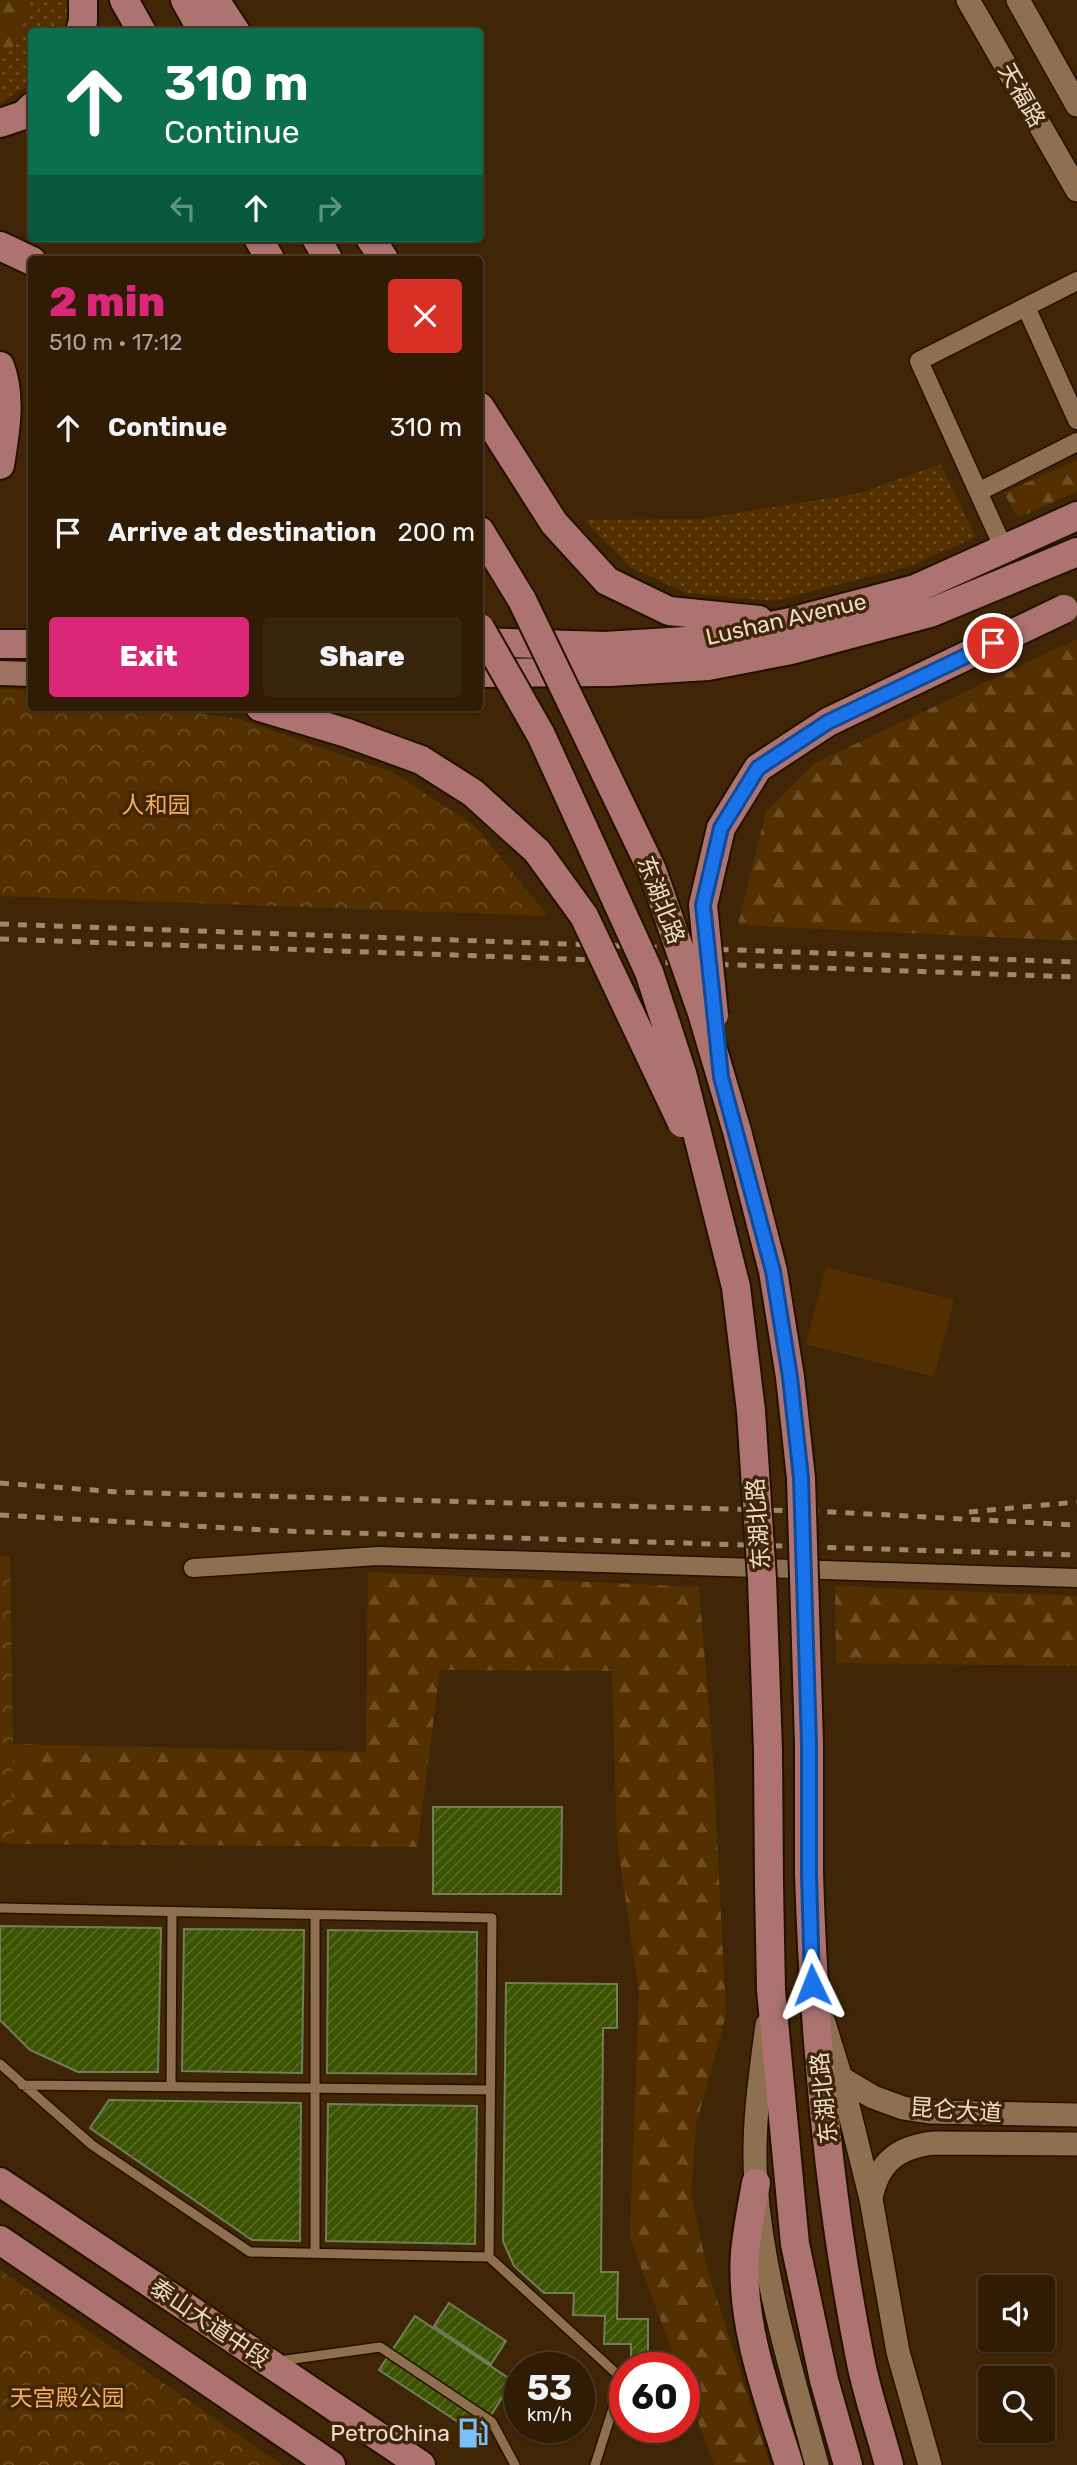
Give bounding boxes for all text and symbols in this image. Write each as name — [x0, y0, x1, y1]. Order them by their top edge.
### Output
text: 310 m — [164, 54, 309, 112]
icon: ahead — [49, 56, 140, 147]
street label: 天福路 — [993, 58, 1051, 132]
text: Continue — [164, 113, 300, 151]
icon: left — [164, 189, 202, 227]
icon: ahead — [237, 189, 275, 227]
icon: right — [310, 189, 348, 227]
text: 2 min — [49, 277, 165, 327]
button: close — [388, 279, 462, 353]
text: 510 m · 17:12 — [49, 328, 183, 356]
icon: ahead — [49, 409, 87, 447]
text: Continue — [108, 412, 227, 443]
text: 310 m — [390, 412, 462, 443]
icon: arrive — [49, 514, 87, 552]
text: Arrive at destination — [108, 517, 376, 548]
text: 200 m — [397, 517, 475, 548]
street label: Lushan Avenue — [703, 587, 869, 651]
pin — [963, 613, 1023, 673]
button: Exit — [49, 617, 249, 697]
button: Share — [263, 617, 462, 697]
icon: arrive — [974, 624, 1012, 662]
park label: 人和园 — [122, 791, 191, 819]
street label: 东湖北路 — [631, 852, 691, 948]
street label: 东湖北路 — [741, 1477, 775, 1571]
position arrow — [775, 1948, 849, 2022]
street label: 东湖北路 — [805, 2051, 843, 2145]
street label: 昆仑大道 — [909, 2093, 1003, 2127]
street label: 泰山大道中段 — [145, 2273, 275, 2373]
map controls — [978, 2275, 1055, 2443]
button: sound — [978, 2275, 1055, 2352]
speed limit sign: 60 — [609, 2352, 700, 2443]
button: search — [978, 2366, 1055, 2443]
text: 53 — [527, 2367, 572, 2409]
park label: 天宫殿公园 — [10, 2384, 125, 2412]
text: km/h — [527, 2404, 572, 2426]
fuel station icon: PetroChina — [456, 2416, 490, 2450]
place label: PetroChina — [330, 2419, 450, 2447]

